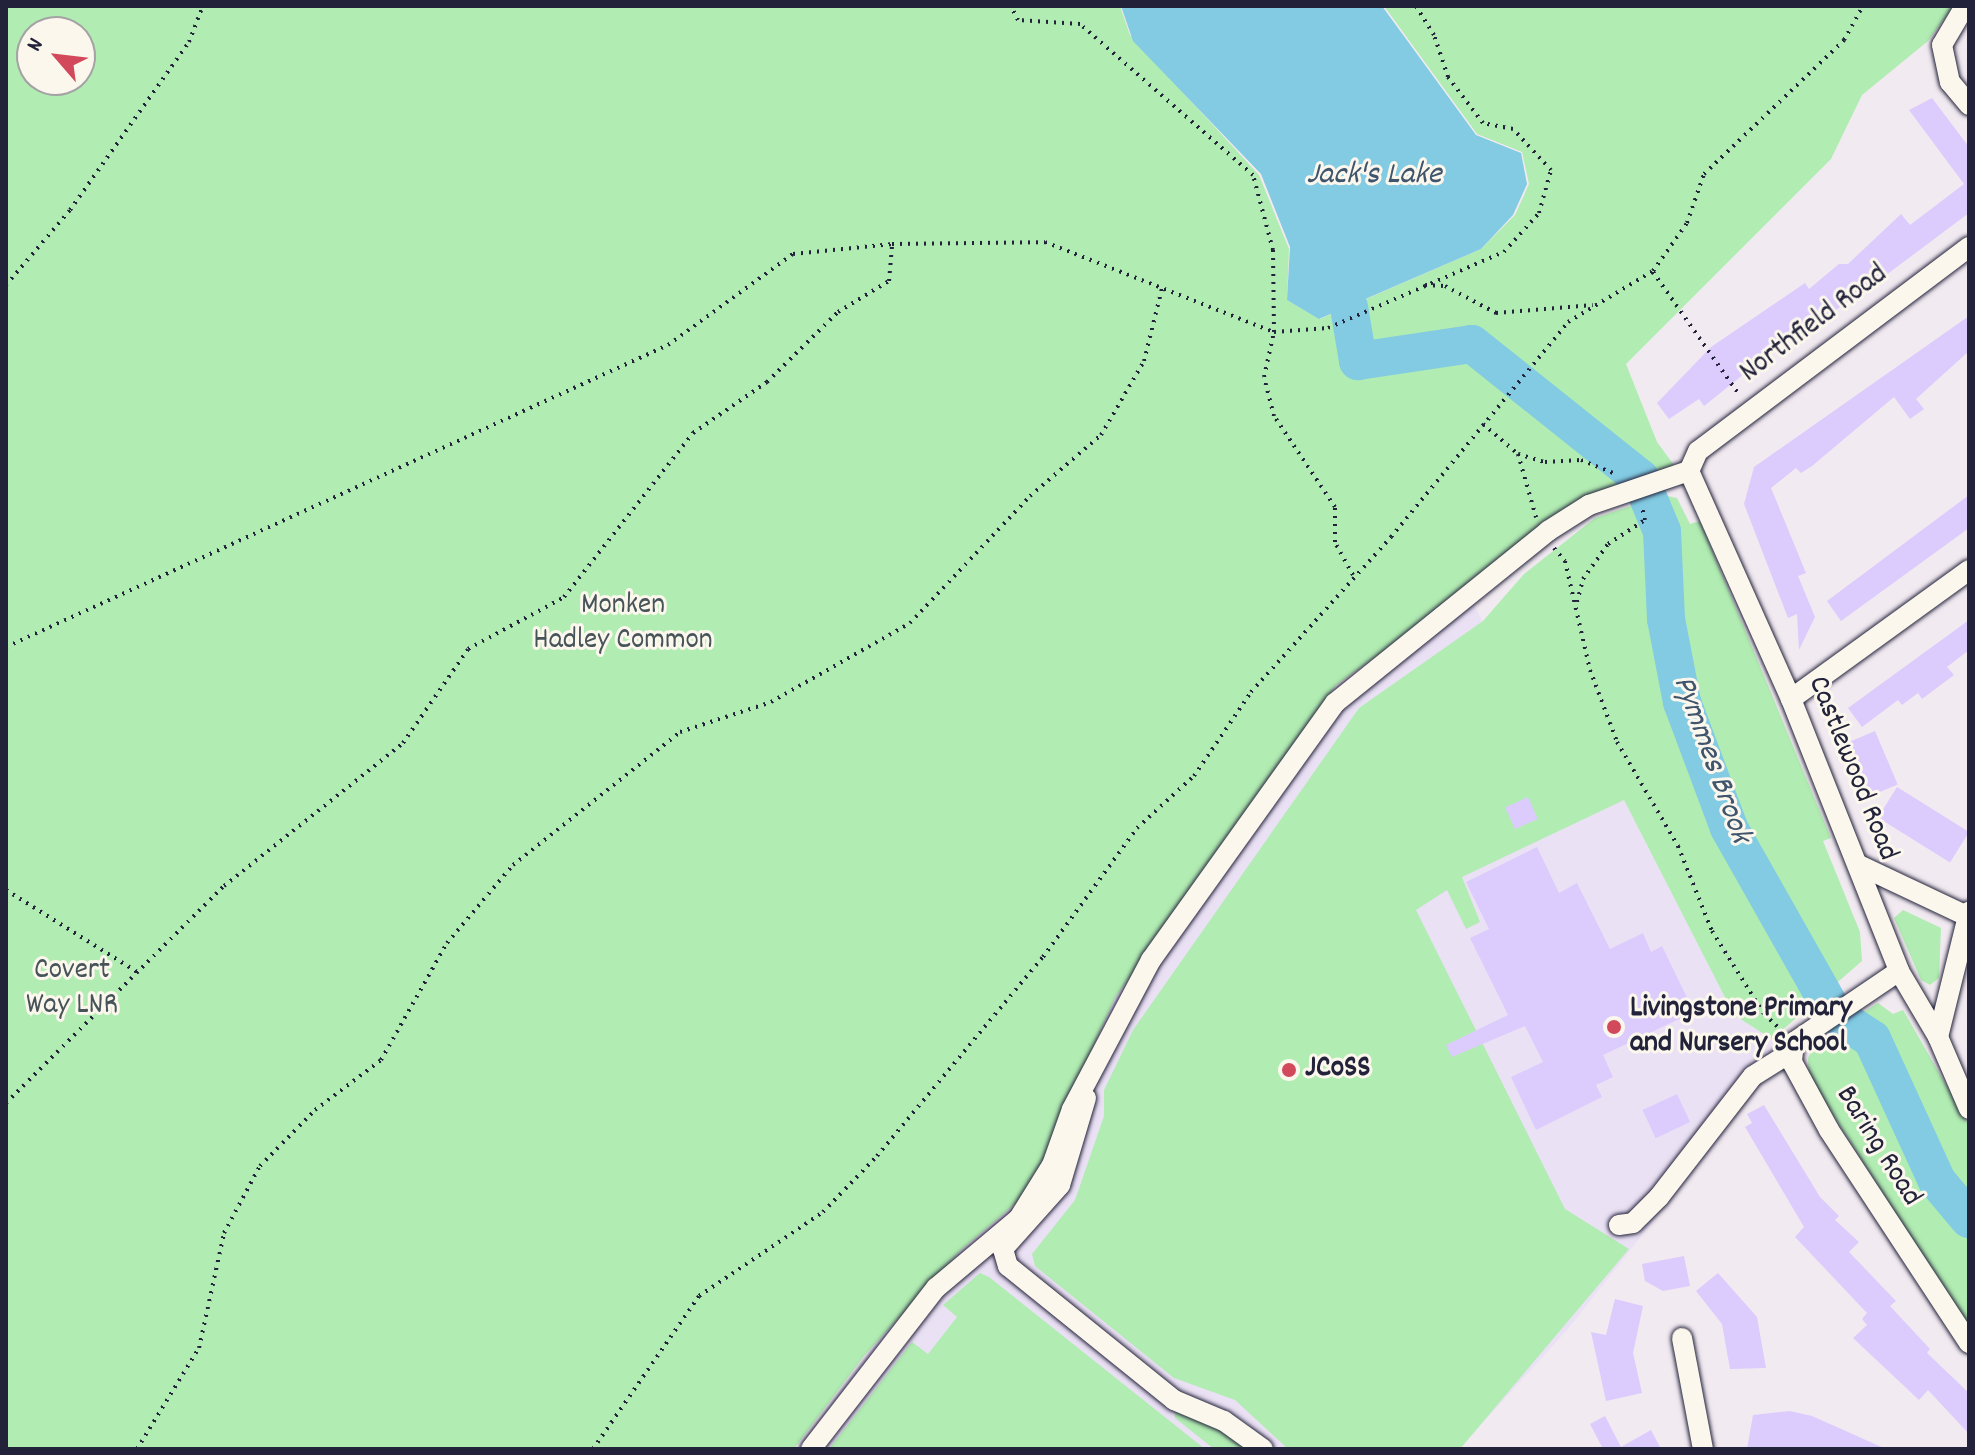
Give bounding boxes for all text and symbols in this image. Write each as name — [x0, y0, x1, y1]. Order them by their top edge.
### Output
north arrow — [16, 16, 96, 96]
text: N — [20, 33, 52, 58]
water label: Jack's Lake — [1306, 157, 1442, 195]
street label: Northfield Road — [1734, 258, 1896, 392]
park label: Monken Hadley Common — [533, 589, 713, 660]
water label: Pymmes Brook — [1662, 671, 1758, 849]
street label: Castlewood Road — [1798, 671, 1904, 867]
park label: Covert Way LNR — [26, 954, 118, 1024]
place label: Livingstone Primary and Nursery School — [1630, 992, 1852, 1062]
marker: Livingstone Primary and Nursery School — [1605, 1018, 1623, 1036]
place label: JCoSS — [1305, 1052, 1371, 1088]
marker: JCoSS — [1280, 1061, 1298, 1079]
street label: Baring Road — [1826, 1080, 1928, 1214]

